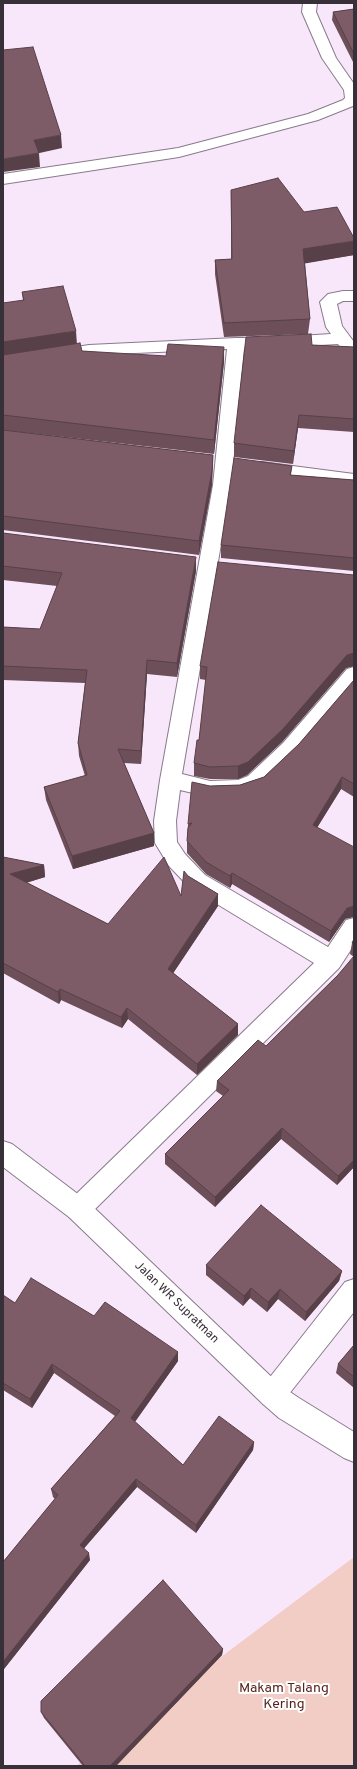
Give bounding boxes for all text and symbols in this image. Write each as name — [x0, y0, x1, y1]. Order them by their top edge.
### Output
street label: Jalan WR Supratman — [131, 1259, 221, 1347]
park label: Makam Talang Kering — [239, 1681, 329, 1714]

